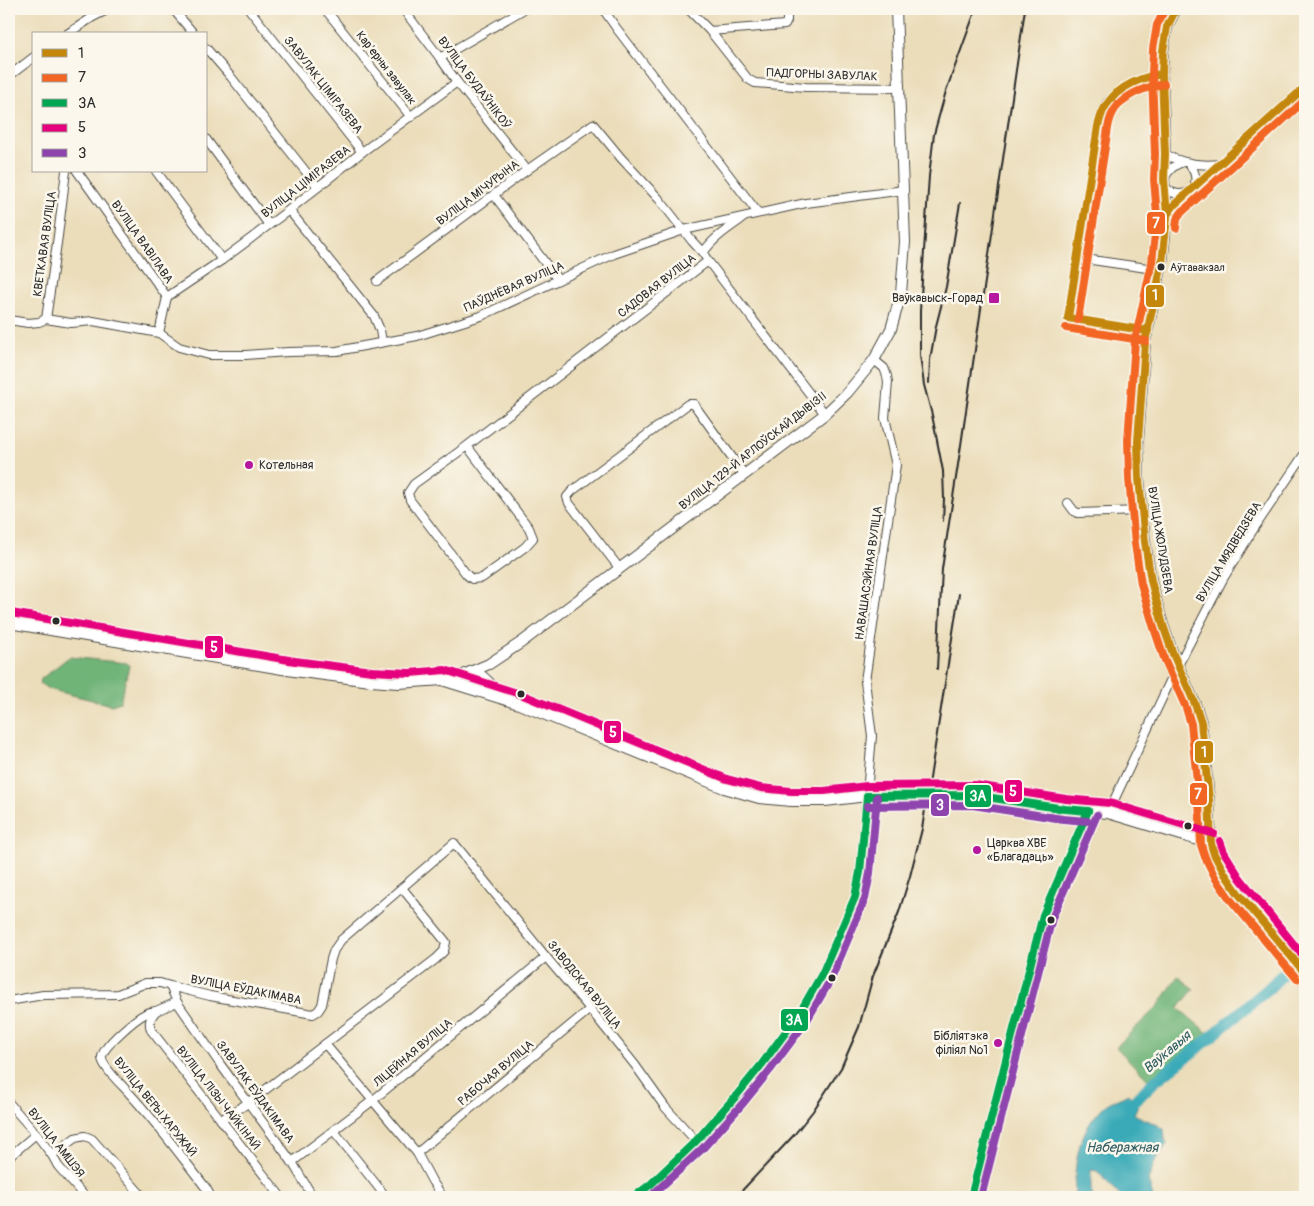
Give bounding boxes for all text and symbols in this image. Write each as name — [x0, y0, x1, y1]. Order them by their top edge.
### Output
street label: Карʼерны завулак — [353, 28, 419, 108]
legend — [32, 32, 208, 172]
street label: ЗАВУЛАК ЦІМІРАЗЕВА — [280, 33, 366, 137]
street label: ВУЛІЦА БУДАЎНІКОЎ — [434, 33, 515, 132]
text: 1 — [78, 44, 84, 63]
street label: ПАДГОРНЫ ЗАВУЛАК — [766, 66, 878, 84]
text: 7 — [78, 68, 86, 87]
text: 3А — [78, 94, 96, 113]
text: 5 — [78, 118, 86, 137]
street label: ВУЛІЦА ЦІМІРАЗЕВА — [258, 142, 354, 222]
text: 3 — [78, 144, 86, 163]
street label: ВУЛІЦА МІЧУРЫНА — [434, 157, 523, 229]
street label: КВЕТКАВАЯ ВУЛІЦА — [30, 190, 60, 298]
street label: ВУЛІЦА ВАВІЛАВА — [108, 198, 176, 287]
line badge: 7 — [1146, 211, 1166, 235]
text: 7 — [1152, 215, 1160, 232]
street label: САДОВАЯ ВУЛІЦА — [615, 251, 699, 321]
street label: ПАЎДНЁВАЯ ВУЛІЦА — [461, 257, 566, 316]
place label: Аўтавакзал — [1170, 261, 1225, 274]
marker: Аўтавакзал — [1156, 262, 1166, 272]
line badge: 1 — [1145, 284, 1165, 308]
text: 1 — [1152, 287, 1158, 304]
place label: Ваўкавыск-Горад — [892, 291, 984, 306]
marker: Ваўкавыск-Горад — [987, 291, 1001, 305]
street label: ВУЛІЦА 129-Й АРЛОЎСКАЙ ДЫВІЗІІ — [676, 388, 830, 513]
place label: Котельная — [259, 458, 314, 473]
marker: Котельная — [243, 459, 255, 471]
street label: ВУЛІЦА ЖОЛУДЗЕВА — [1144, 486, 1176, 595]
street label: ВУЛІЦА МЯДВЕДЗЕВА — [1193, 499, 1265, 605]
street label: НАВАШАСЭЙНАЯ ВУЛІЦА — [852, 505, 886, 641]
unlabelled marker — [51, 616, 61, 626]
line badge: 5 — [204, 635, 224, 659]
text: 5 — [210, 639, 218, 656]
unlabelled marker — [516, 689, 526, 699]
line badge: 5 — [603, 720, 622, 744]
text: 5 — [609, 724, 617, 741]
line badge: 1 — [1194, 740, 1214, 764]
text: 1 — [1201, 744, 1207, 761]
line badge: 5 — [1004, 779, 1023, 803]
line badge: 7 — [1189, 782, 1208, 806]
text: 5 — [1009, 783, 1017, 800]
line badge: 3А — [964, 784, 992, 808]
text: 7 — [1194, 786, 1202, 803]
text: 3А — [970, 788, 986, 805]
line badge: 3 — [930, 793, 950, 817]
text: 3 — [936, 797, 944, 814]
unlabelled marker — [1183, 821, 1193, 831]
place label: Царква ХВЕ «Благадаць» — [987, 836, 1054, 865]
marker: Царква ХВЕ «Благадаць» — [971, 844, 983, 856]
unlabelled marker — [1046, 915, 1056, 925]
street label: ЗАВОДСКАЯ ВУЛІЦА — [544, 938, 624, 1032]
street label: ВУЛІЦА ЕЎДАКІМАВА — [189, 971, 303, 1008]
unlabelled marker — [827, 973, 837, 983]
line badge: 3А — [780, 1008, 809, 1032]
text: 3А — [786, 1012, 802, 1029]
street label: ЛІЦЕЙНАЯ ВУЛІЦА — [370, 1016, 456, 1091]
water label: Ваўкавыя — [1140, 1026, 1195, 1077]
place label: Бібліятэка філіял №1 — [933, 1029, 988, 1058]
street label: ЗАВУЛАК ЕЎДАКІМАВА — [213, 1037, 298, 1146]
street label: РАБОЧАЯ ВУЛІЦА — [455, 1037, 537, 1109]
marker: Бібліятэка філіял №1 — [992, 1037, 1004, 1049]
street label: ВУЛІЦА ЛІЗЫ ЧАЙКІНАЙ — [173, 1043, 263, 1153]
street label: ВУЛІЦА ВЕРЫ ХАРУЖАЙ — [110, 1054, 200, 1160]
street label: ВУЛІЦА АМШЭЯ — [24, 1105, 88, 1181]
water label: Наберажная — [1086, 1139, 1159, 1156]

